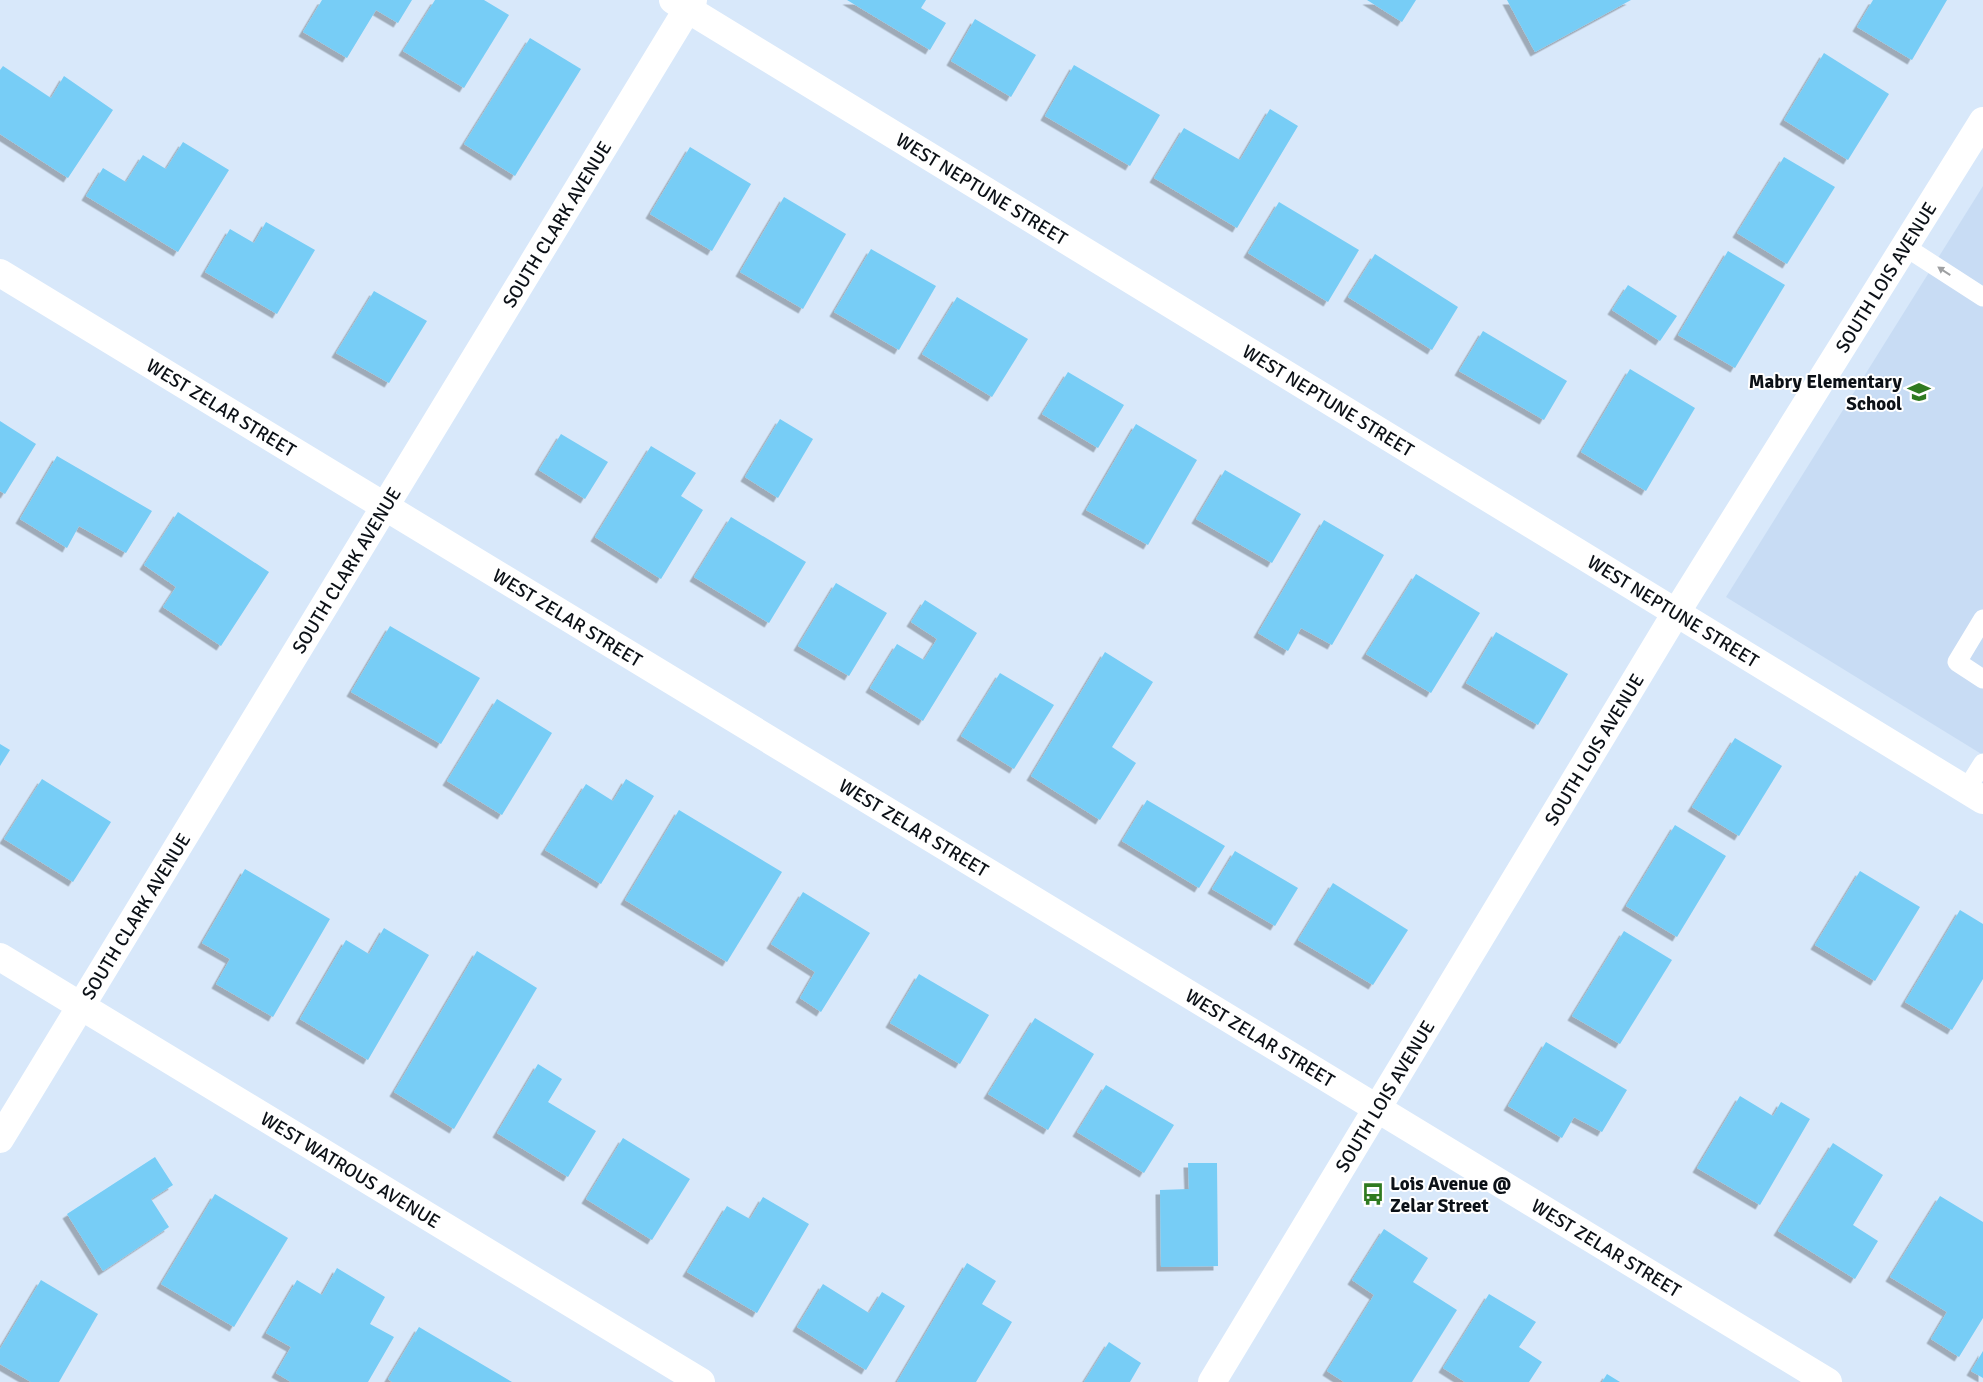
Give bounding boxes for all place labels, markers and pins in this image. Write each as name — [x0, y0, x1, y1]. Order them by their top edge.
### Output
place label: Mabry Elementary School — [1749, 370, 1903, 416]
school or university icon: Mabry Elementary School — [1906, 379, 1932, 405]
place label: Lois Avenue @ Zelar Street — [1390, 1172, 1511, 1218]
bus stop icon: Lois Avenue @ Zelar Street — [1360, 1181, 1386, 1207]

